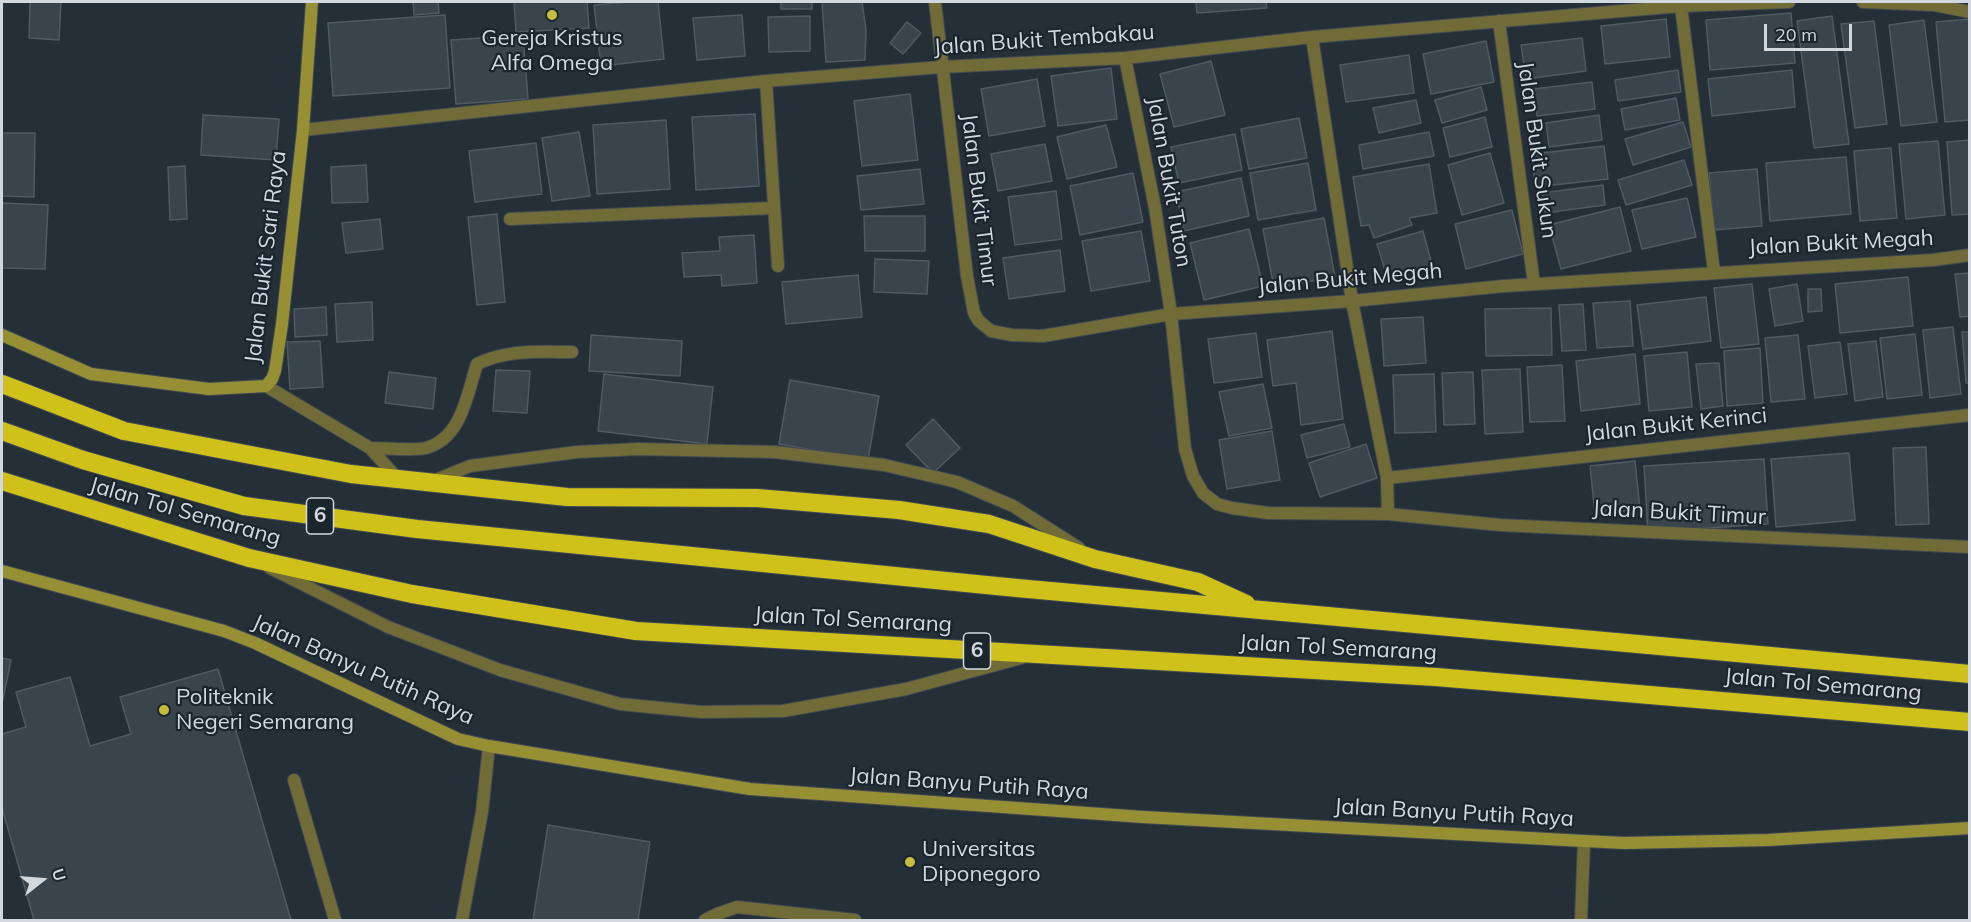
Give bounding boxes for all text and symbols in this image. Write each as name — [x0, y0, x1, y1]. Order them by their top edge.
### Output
marker: Gereja Kristus Alfa Omega — [545, 8, 559, 22]
scale bar — [1767, 12, 1856, 50]
street label: Jalan Bukit Tembakau — [933, 19, 1155, 61]
text: 20 m — [1775, 23, 1817, 46]
place label: Gereja Kristus Alfa Omega — [481, 25, 623, 76]
street label: Jalan Bukit Sukun — [1512, 60, 1562, 240]
street label: Jalan Bukit Tuton — [1141, 95, 1197, 269]
street label: Jalan Bukit Timur — [955, 112, 1003, 288]
street label: Jalan Bukit Sari Raya — [240, 149, 292, 365]
street label: Jalan Bukit Megah — [1748, 225, 1934, 261]
street label: Jalan Bukit Megah — [1257, 258, 1443, 300]
street label: Jalan Bukit Kerinci — [1584, 402, 1768, 448]
street label: Jalan Tol Semarang — [86, 472, 284, 552]
street label: Jalan Bukit Timur — [1592, 495, 1766, 531]
road number: 6 — [306, 498, 334, 534]
street label: Jalan Tol Semarang — [753, 602, 953, 638]
street label: Jalan Banyu Putih Raya — [248, 609, 478, 731]
street label: Jalan Tol Semarang — [1238, 630, 1438, 666]
road number: 6 — [964, 633, 990, 669]
street label: Jalan Tol Semarang — [1723, 663, 1923, 707]
place label: Politeknik Negeri Semarang — [176, 684, 354, 736]
marker: Politeknik Negeri Semarang — [157, 703, 171, 717]
street label: Jalan Banyu Putih Raya — [848, 762, 1090, 806]
street label: Jalan Banyu Putih Raya — [1333, 794, 1575, 832]
place label: Universitas Diponegoro — [922, 836, 1041, 888]
north arrow — [12, 850, 72, 910]
marker: Universitas Diponegoro — [903, 855, 917, 869]
text: U — [48, 866, 71, 883]

